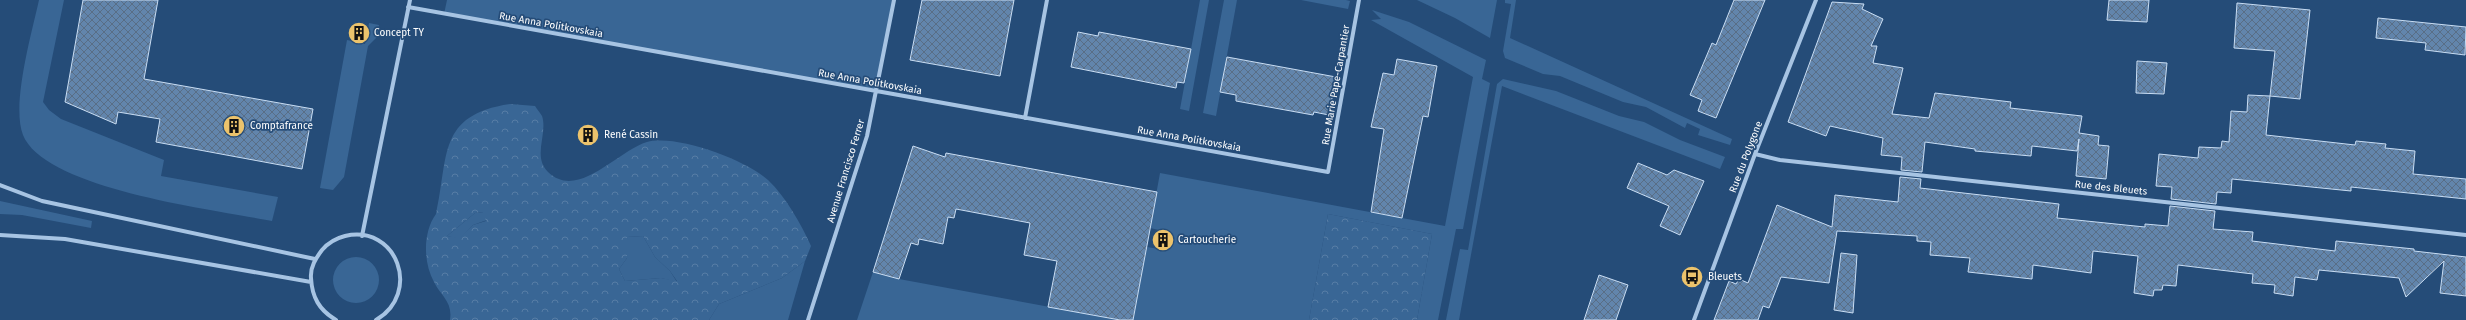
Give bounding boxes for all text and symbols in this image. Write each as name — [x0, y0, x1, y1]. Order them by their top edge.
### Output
street label: Rue Anna Politkovskaia — [498, 10, 604, 40]
building icon: Concept TY — [346, 20, 372, 46]
street label: Rue Marie Pape-Carpantier — [1320, 24, 1353, 146]
place label: Concept TY — [374, 27, 424, 39]
street label: Rue Anna Politkovskaia — [817, 67, 923, 97]
building icon: Comptafrance — [221, 113, 247, 139]
street label: Avenue Francisco Ferrer — [825, 118, 867, 224]
place label: Comptafrance — [250, 120, 313, 132]
street label: Rue du Polygone — [1727, 120, 1765, 194]
building icon: René Cassin — [575, 122, 601, 148]
street label: Rue Anna Politkovskaia — [1136, 124, 1242, 154]
place label: René Cassin — [604, 129, 658, 141]
street label: Rue des Bleuets — [2074, 178, 2148, 198]
building icon: Cartoucherie — [1150, 227, 1176, 253]
place label: Cartoucherie — [1178, 234, 1236, 246]
bus stop icon: Bleuets — [1679, 264, 1705, 290]
place label: Bleuets — [1708, 271, 1742, 283]

